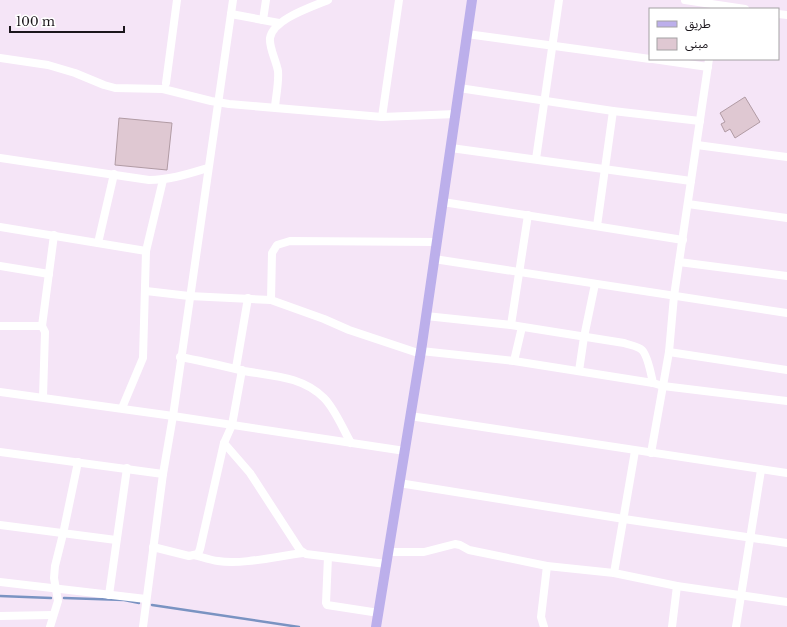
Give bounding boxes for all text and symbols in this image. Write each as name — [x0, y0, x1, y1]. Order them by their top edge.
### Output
scale bar — [10, 8, 124, 34]
legend — [649, 8, 779, 60]
text: 100 m — [16, 14, 55, 29]
text: طريق — [685, 16, 711, 32]
text: مبنى — [685, 36, 708, 51]

